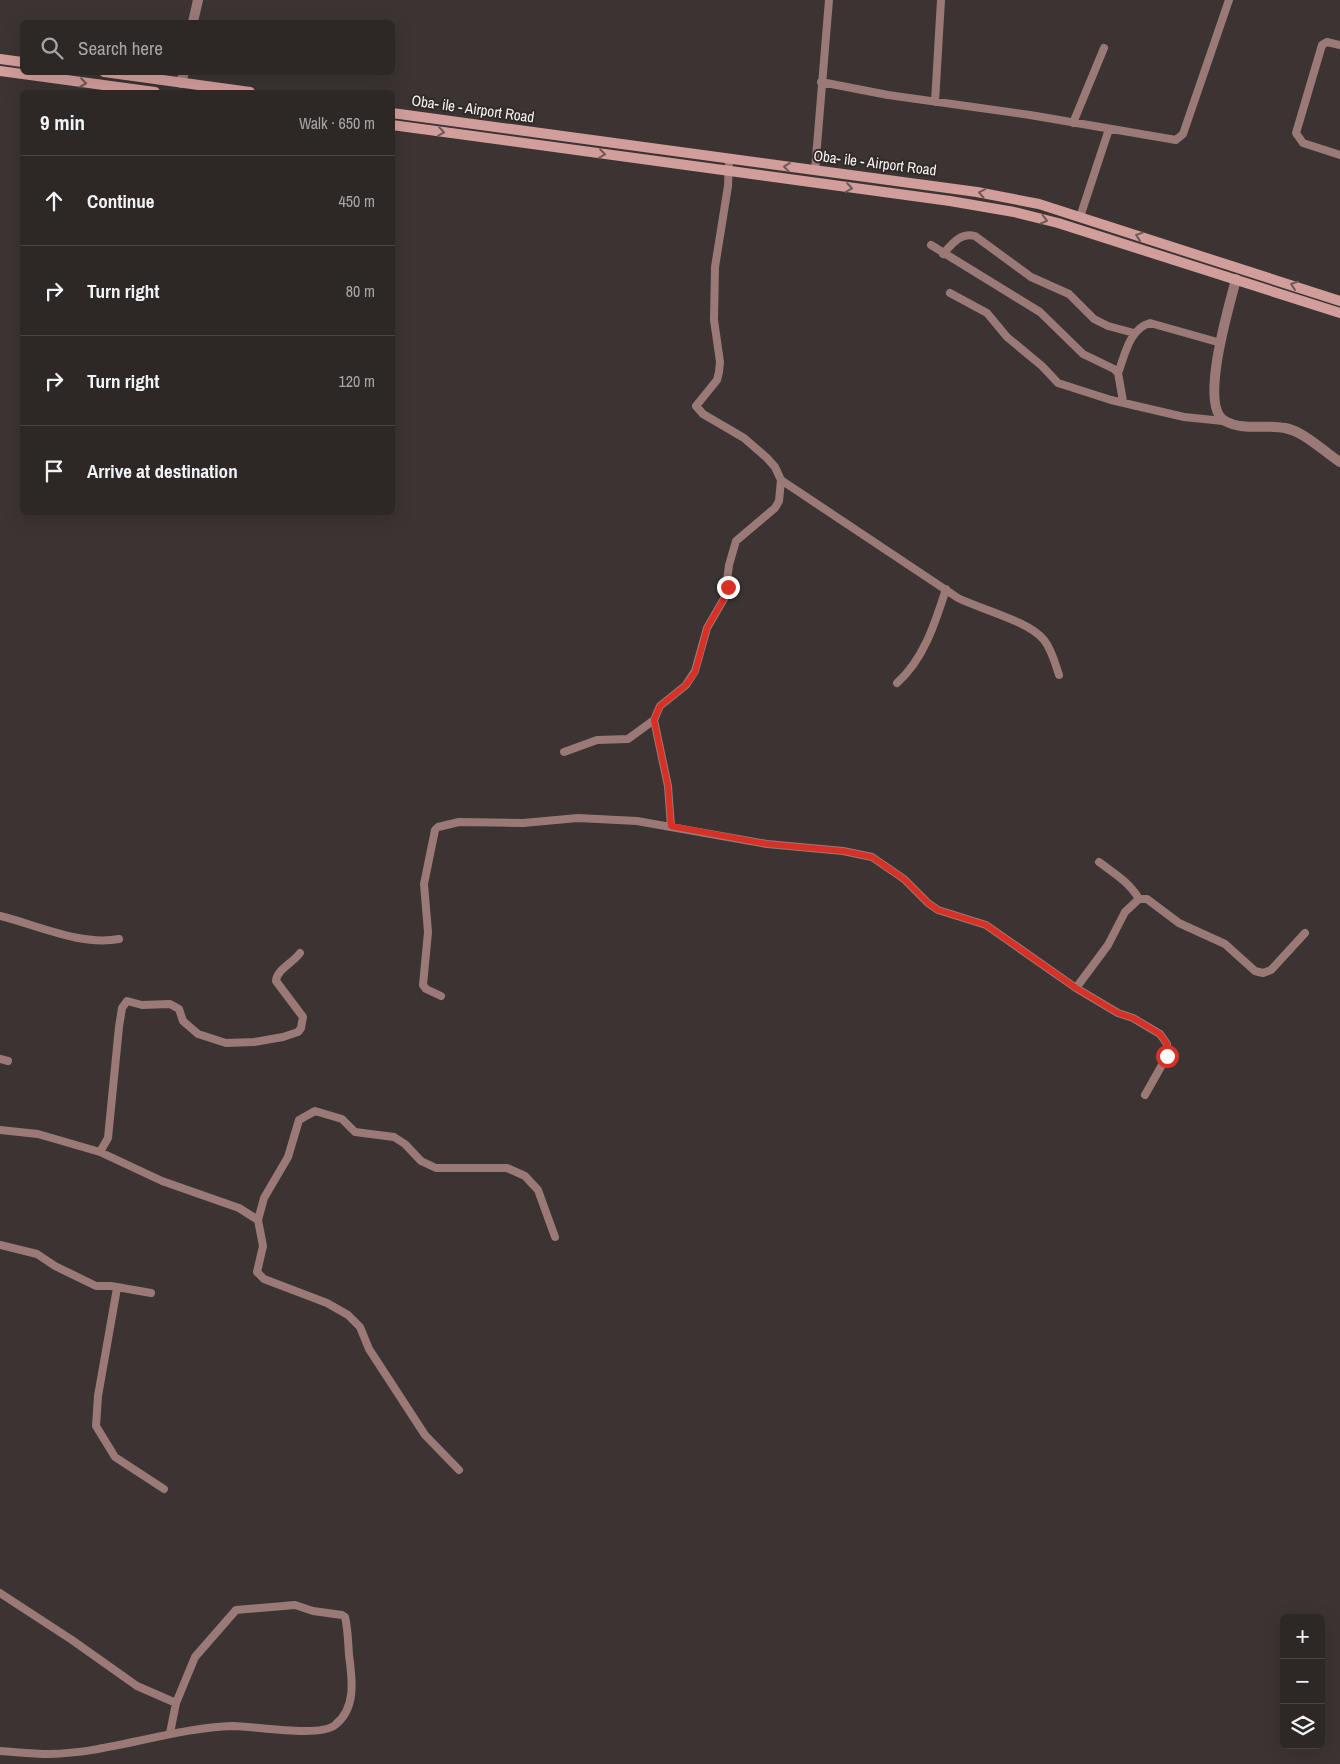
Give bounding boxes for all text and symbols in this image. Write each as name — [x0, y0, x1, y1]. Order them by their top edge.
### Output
search box — [20, 20, 395, 75]
icon: search — [38, 34, 66, 62]
text: Search here — [78, 35, 163, 61]
one-way arrow — [79, 77, 87, 87]
street label: Oba- ile - Airport Road — [410, 89, 536, 128]
text: 9 min — [40, 108, 85, 137]
text: Walk · 650 m — [299, 112, 375, 134]
one-way arrow — [437, 126, 445, 137]
street label: Oba- ile - Airport Road — [812, 145, 938, 180]
one-way arrow — [598, 148, 606, 158]
one-way arrow — [782, 162, 790, 173]
one-way arrow — [846, 182, 854, 193]
icon: ahead — [40, 187, 68, 215]
text: Continue — [87, 188, 155, 214]
one-way arrow — [978, 188, 987, 198]
text: 450 m — [339, 190, 375, 212]
one-way arrow — [1040, 214, 1049, 225]
one-way arrow — [1135, 231, 1144, 241]
icon: right — [40, 277, 68, 305]
text: Turn right — [87, 278, 159, 304]
text: 80 m — [346, 280, 375, 302]
one-way arrow — [1290, 281, 1298, 291]
icon: right — [40, 367, 68, 395]
text: Turn right — [87, 368, 159, 394]
text: 120 m — [339, 370, 375, 392]
icon: arrive — [40, 457, 68, 485]
text: Arrive at destination — [87, 458, 238, 484]
route end — [717, 576, 740, 599]
route start — [1156, 1045, 1179, 1068]
map controls — [1280, 1614, 1325, 1749]
button: + — [1280, 1614, 1325, 1659]
button: − — [1280, 1659, 1325, 1704]
button: layers — [1280, 1704, 1325, 1749]

